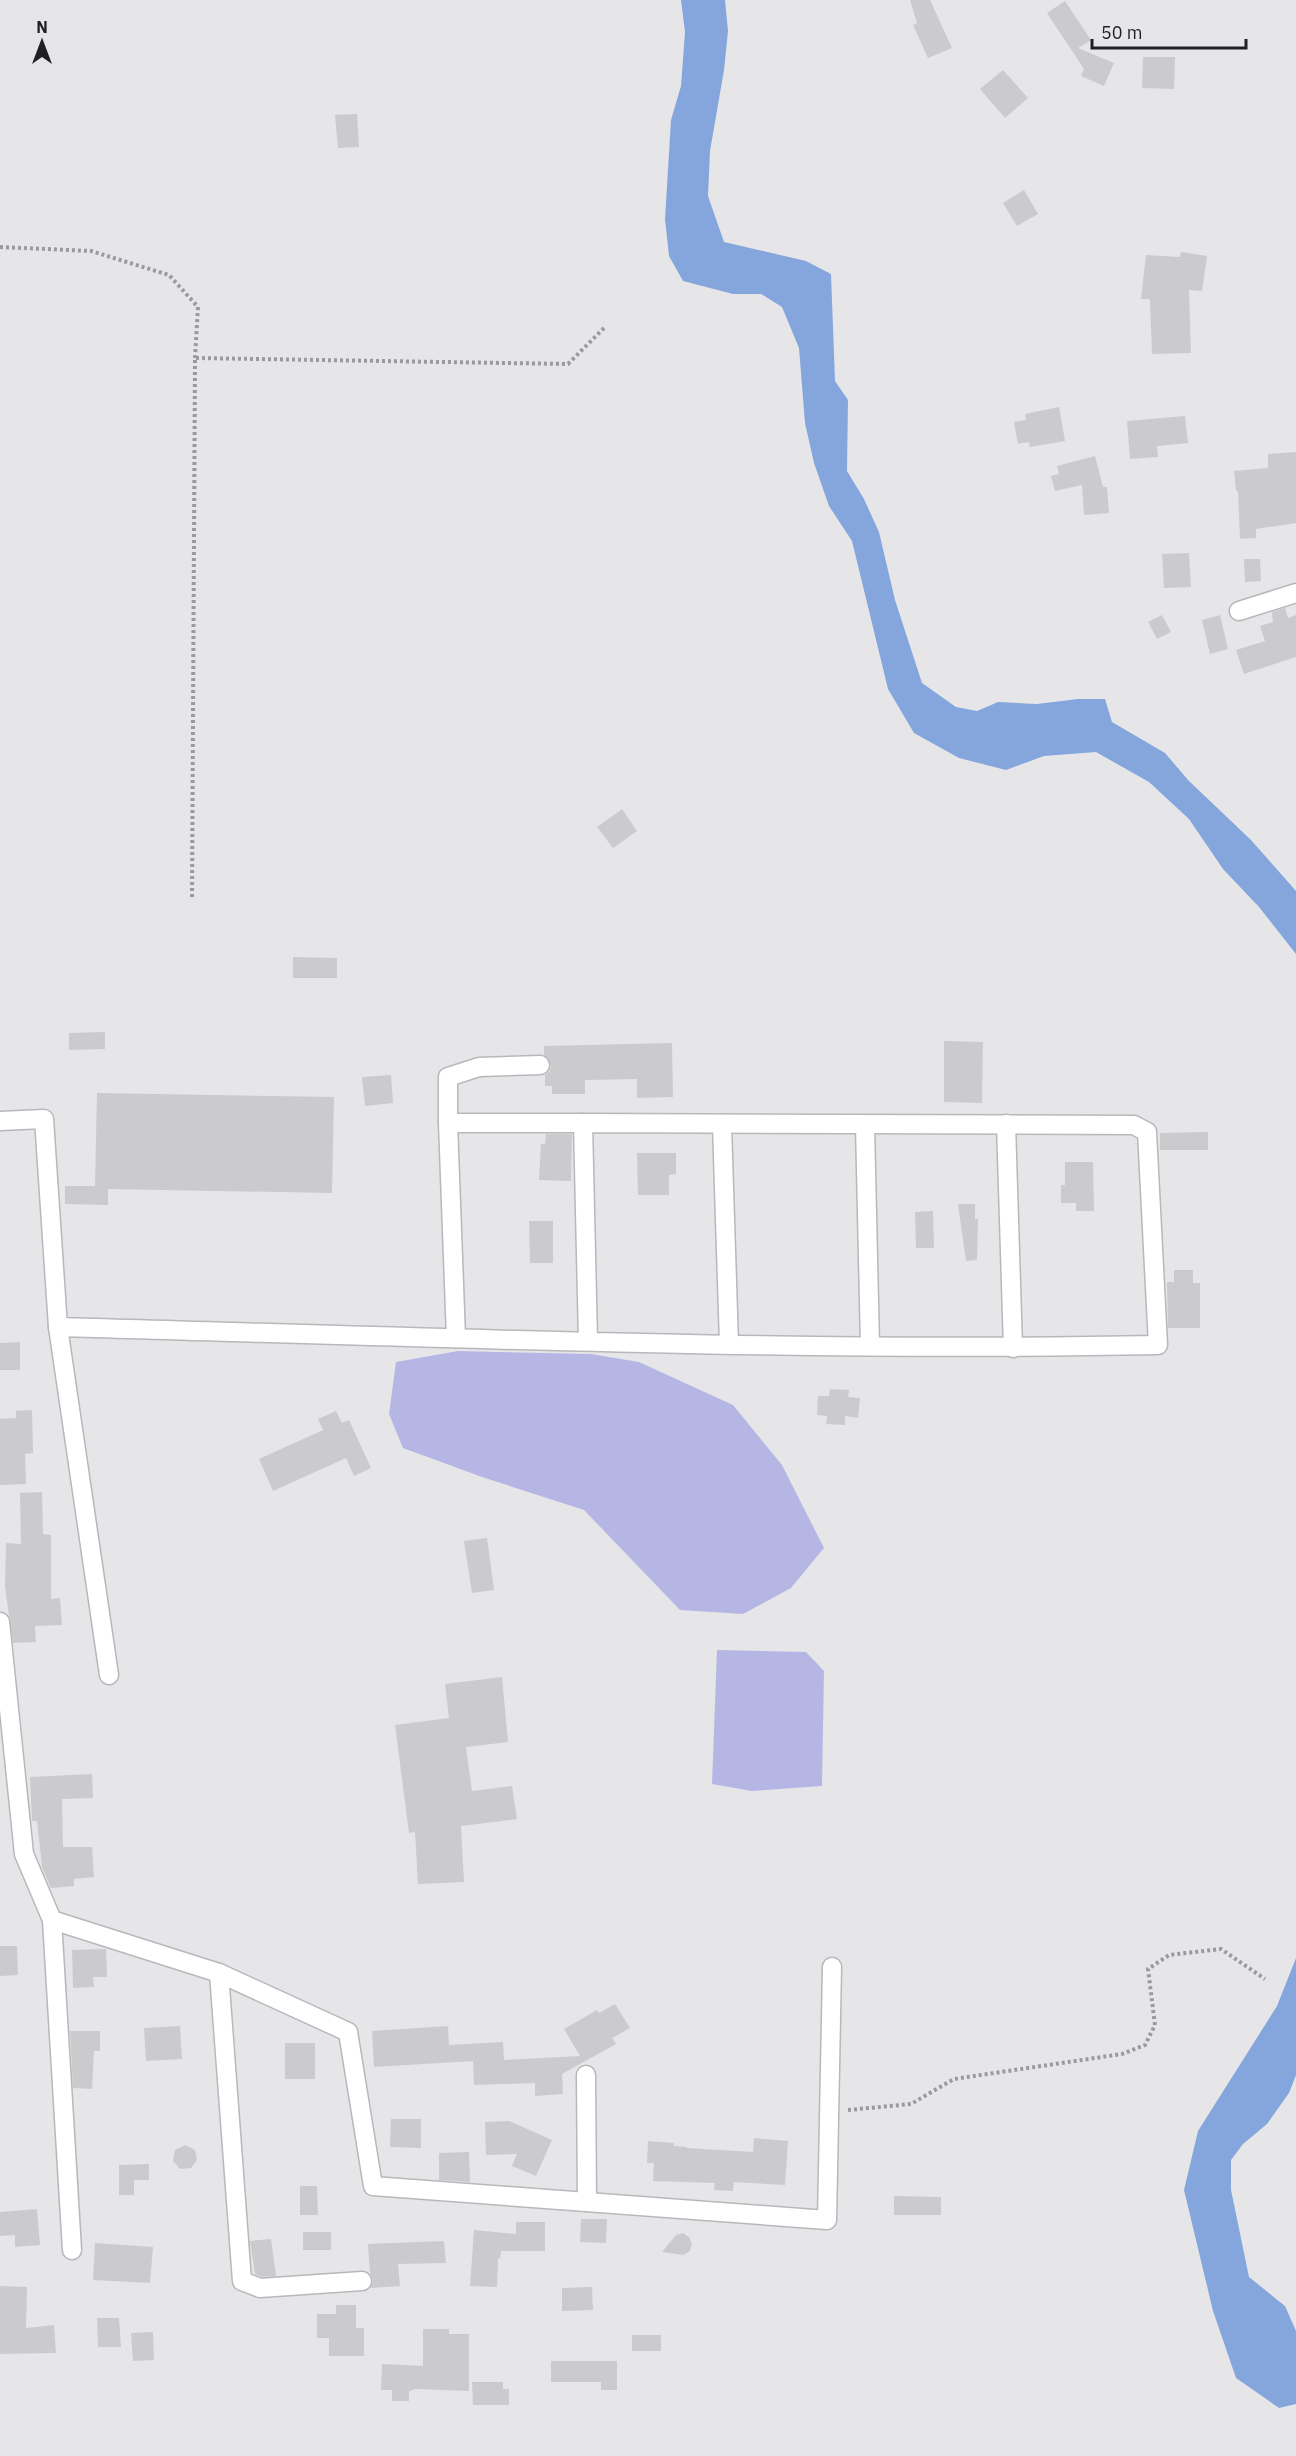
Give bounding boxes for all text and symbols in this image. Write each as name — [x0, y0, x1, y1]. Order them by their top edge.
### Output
north arrow — [12, 12, 72, 72]
scale bar — [1092, 12, 1246, 50]
text: N — [36, 17, 48, 37]
text: 50 m — [1101, 21, 1143, 44]

